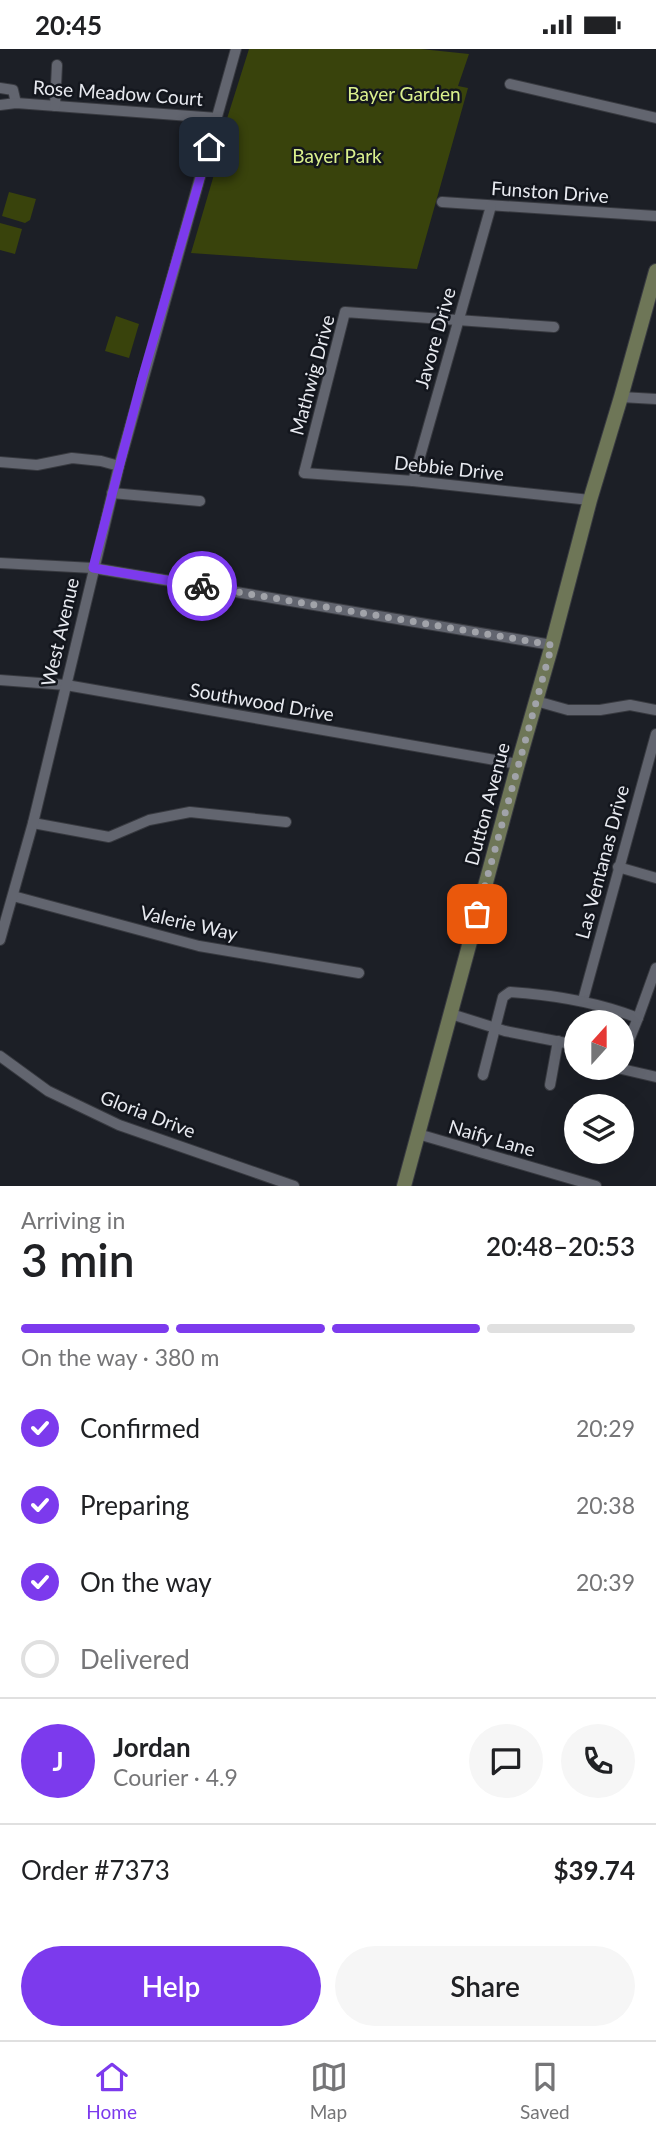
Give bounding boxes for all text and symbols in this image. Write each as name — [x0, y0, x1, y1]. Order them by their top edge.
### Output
text: 20:45 — [35, 9, 102, 41]
street label: Rose Meadow Court — [32, 75, 204, 110]
park label: Bayer Garden — [347, 82, 461, 105]
pin — [179, 117, 239, 177]
icon: home — [190, 128, 228, 166]
park label: Bayer Park — [292, 144, 382, 167]
street label: Funston Drive — [490, 176, 610, 207]
street label: Javore Drive — [409, 285, 460, 391]
street label: Mathwig Drive — [284, 312, 339, 438]
street label: Debbie Drive — [393, 450, 505, 485]
courier — [167, 551, 237, 621]
icon: bike — [183, 567, 221, 605]
street label: West Avenue — [36, 575, 83, 688]
street label: Southwood Drive — [188, 677, 336, 726]
street label: Dutton Avenue — [459, 740, 514, 868]
street label: Las Ventanas Drive — [570, 782, 633, 941]
pin — [447, 884, 507, 944]
icon: bag — [458, 895, 496, 933]
street label: Valerie Way — [138, 900, 240, 945]
north arrow — [564, 1010, 634, 1080]
map controls — [564, 1010, 634, 1164]
street label: Gloria Drive — [97, 1085, 199, 1142]
button: layers — [564, 1094, 634, 1164]
street label: Naify Lane — [446, 1114, 538, 1161]
text: Arriving in — [21, 1206, 125, 1234]
text: 20:48–20:53 — [486, 1230, 635, 1262]
text: 3 min — [21, 1232, 135, 1287]
text: On the way · 380 m — [21, 1343, 220, 1371]
icon: check — [21, 1409, 59, 1447]
text: Confirmed — [80, 1412, 200, 1444]
text: 20:29 — [576, 1414, 635, 1442]
icon: check — [21, 1486, 59, 1524]
text: Preparing — [80, 1489, 189, 1521]
text: 20:38 — [576, 1491, 635, 1519]
icon: check — [21, 1563, 59, 1601]
text: On the way — [80, 1566, 212, 1598]
text: 20:39 — [576, 1568, 635, 1596]
text: Delivered — [80, 1643, 190, 1675]
button: chat — [469, 1724, 543, 1798]
button: phone — [561, 1724, 635, 1798]
text: Jordan — [113, 1731, 191, 1763]
text: J — [52, 1745, 64, 1777]
text: Courier · 4.9 — [113, 1763, 238, 1791]
text: Order #7373 — [21, 1854, 170, 1886]
text: $39.74 — [553, 1854, 635, 1886]
button: Help — [21, 1946, 321, 2026]
button: Share — [335, 1946, 635, 2026]
tab: Home — [86, 2058, 137, 2123]
tab: Map — [310, 2058, 348, 2123]
tab: Saved — [520, 2058, 570, 2123]

